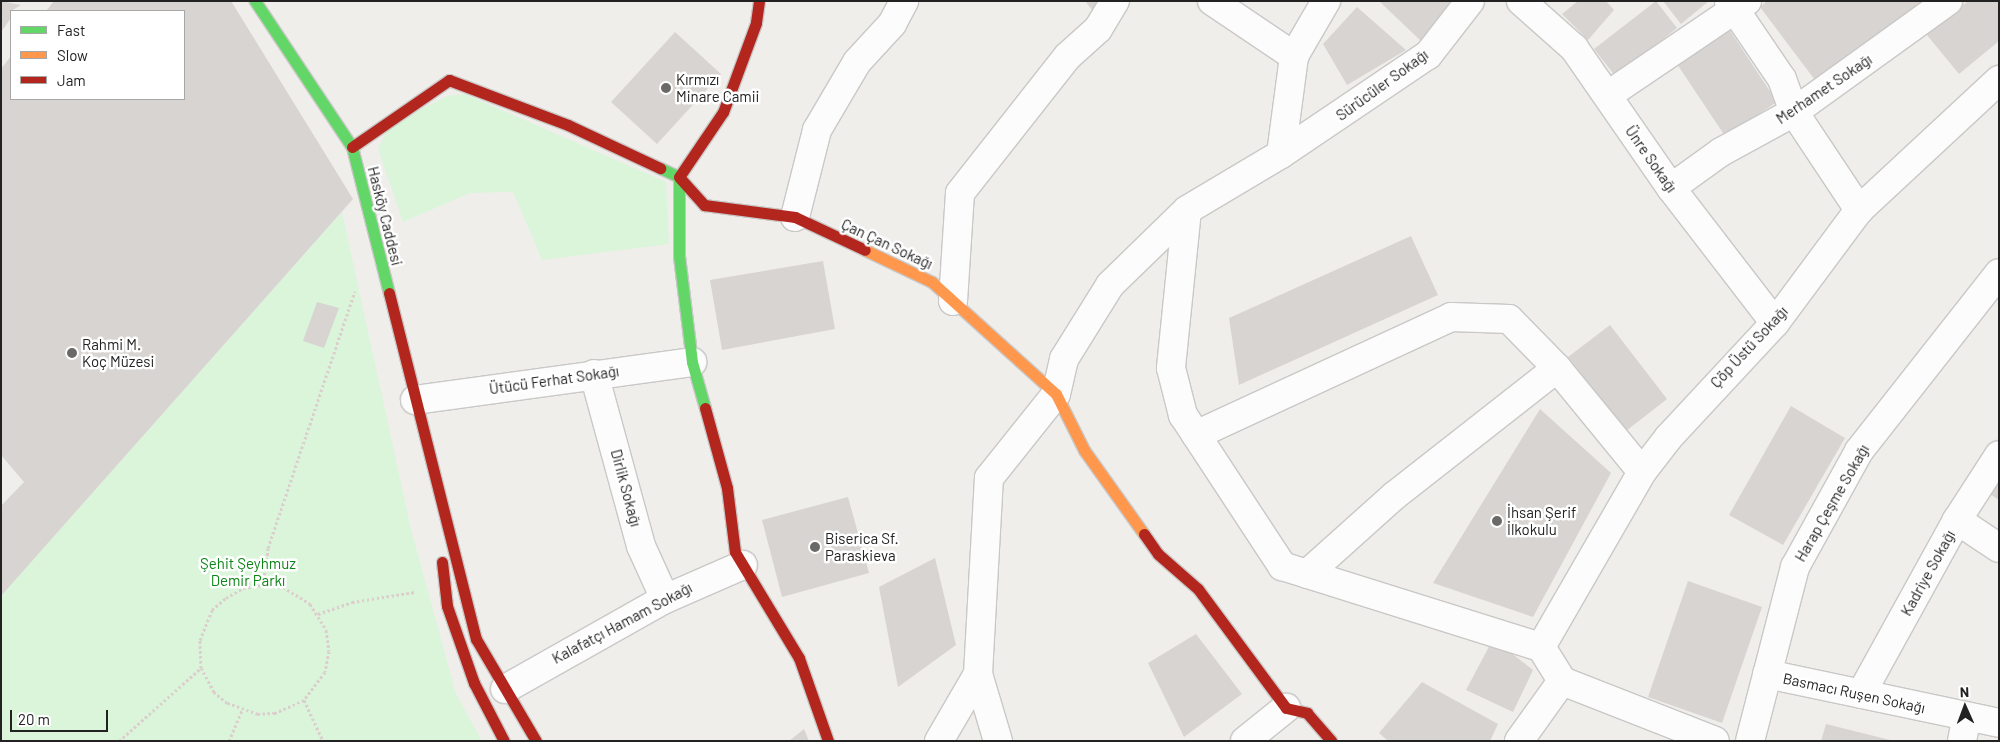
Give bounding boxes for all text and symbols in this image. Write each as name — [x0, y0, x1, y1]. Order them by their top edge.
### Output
legend — [10, 10, 185, 100]
text: Fast — [57, 21, 85, 39]
text: Slow — [57, 46, 88, 64]
street label: Sürücüler Sokağı — [1332, 46, 1432, 124]
street label: Merhamet Sokağı — [1773, 50, 1875, 128]
place label: Kırmızı Minare Camii — [676, 70, 759, 105]
text: Jam — [57, 71, 86, 89]
marker: Kırmızı Minare Camii — [660, 82, 672, 94]
street label: Ünre Sokağı — [1621, 122, 1681, 196]
street label: Hasköy Caddesi — [364, 165, 406, 267]
street label: Çan Çan Sokağı — [838, 215, 936, 273]
street label: Çöp Üstü Sokağı — [1707, 302, 1791, 392]
place label: Rahmi M. Koç Müzesi — [82, 335, 154, 370]
marker: Rahmi M. Koç Müzesi — [66, 347, 78, 359]
street label: Ütücü Ferhat Sokağı — [488, 362, 620, 398]
street label: Harap Çeşme Sokağı — [1791, 441, 1873, 565]
street label: Dirlik Sokağı — [607, 447, 645, 529]
place label: İhsan Şerif İlkokulu — [1507, 503, 1576, 538]
marker: İhsan Şerif İlkokulu — [1491, 515, 1503, 527]
street label: Kadriye Sokağı — [1897, 527, 1959, 619]
place label: Biserica Sf. Paraskieva — [825, 529, 899, 564]
marker: Biserica Sf. Paraskieva — [809, 541, 821, 553]
park label: Şehit Şeyhmuz Demir Parkı — [200, 554, 296, 589]
street label: Kalafatçı Hamam Sokağı — [549, 578, 695, 668]
street label: Basmacı Ruşen Sokağı — [1781, 669, 1927, 717]
north arrow — [1940, 682, 1990, 732]
text: N — [1960, 683, 1969, 700]
scale bar — [12, 700, 110, 732]
text: 20 m — [18, 710, 50, 728]

